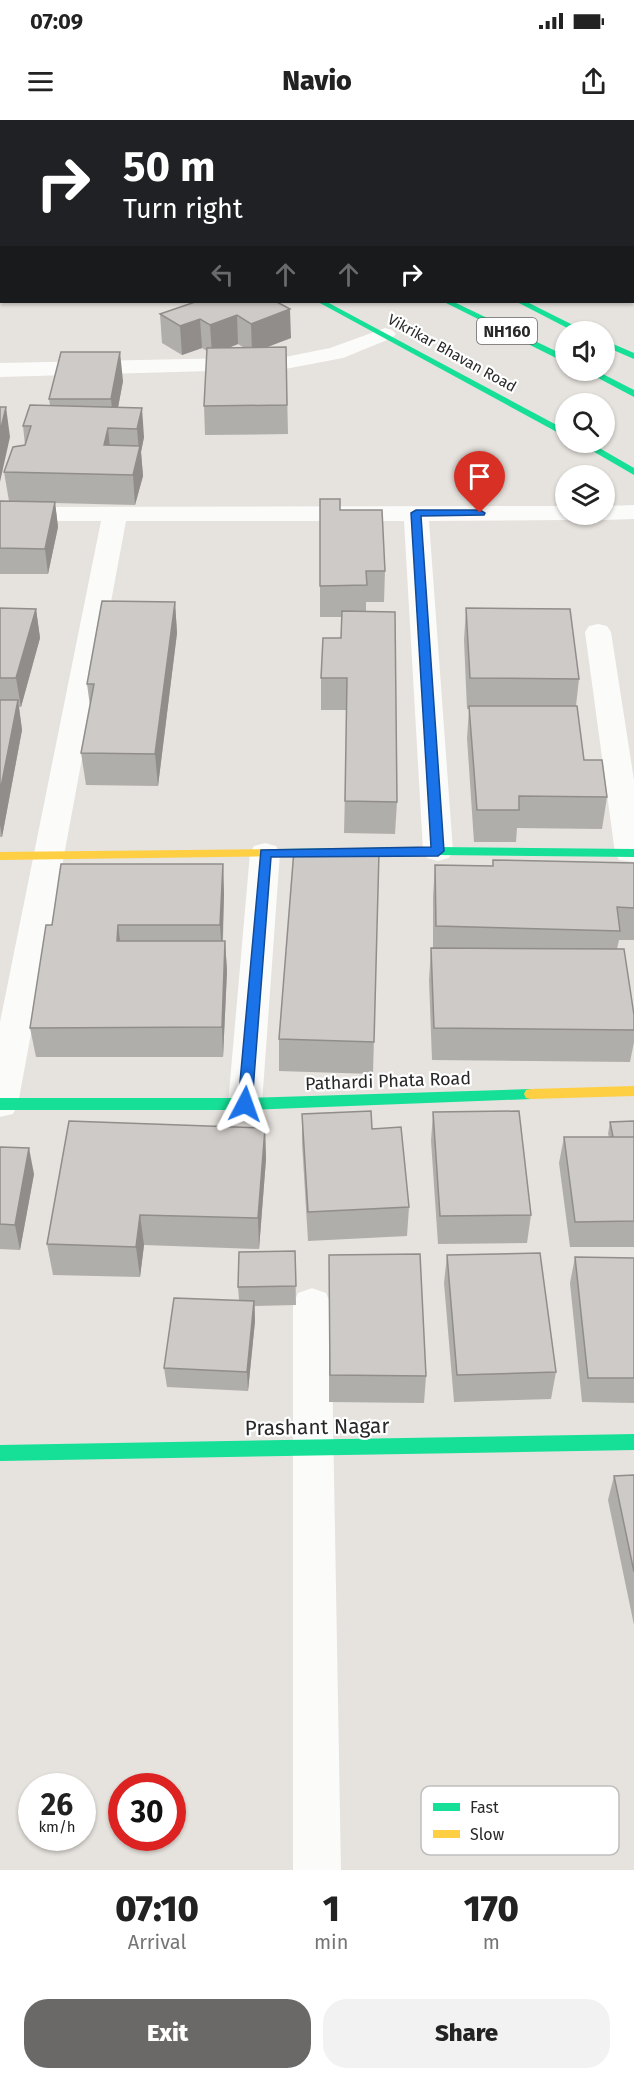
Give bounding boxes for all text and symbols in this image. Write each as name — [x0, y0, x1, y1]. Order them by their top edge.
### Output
text: 07:09 — [30, 8, 83, 35]
icon: menu — [24, 65, 57, 98]
text: Navio — [282, 65, 352, 97]
icon: share — [577, 65, 610, 98]
text: 50 m — [123, 142, 216, 192]
icon: right — [24, 144, 102, 222]
text: Turn right — [123, 193, 243, 225]
icon: left — [206, 258, 239, 291]
icon: ahead — [269, 258, 302, 291]
icon: ahead — [332, 258, 365, 291]
icon: right — [395, 258, 428, 291]
street label: Vikrikar Bhavan Road — [385, 310, 519, 396]
road number: NH160 — [477, 318, 537, 344]
map controls — [555, 321, 615, 525]
button: sound — [555, 321, 615, 381]
button: search — [555, 393, 615, 453]
pin — [454, 451, 505, 513]
icon: arrive — [463, 460, 496, 493]
button: layers — [555, 465, 615, 525]
street label: Pathardi Phata Road — [305, 1067, 471, 1095]
position arrow — [213, 1072, 277, 1136]
street label: Prashant Nagar — [244, 1413, 390, 1441]
speed limit sign: 30 — [108, 1773, 186, 1851]
legend — [421, 1786, 619, 1855]
text: 26 — [41, 1787, 73, 1823]
text: Fast — [470, 1798, 499, 1817]
text: km/h — [38, 1818, 76, 1836]
text: Slow — [470, 1825, 505, 1844]
text: 07:10 — [115, 1887, 199, 1931]
text: 1 — [323, 1887, 340, 1931]
text: 170 — [464, 1887, 519, 1931]
text: Arrival — [128, 1930, 186, 1954]
text: min — [314, 1930, 348, 1954]
text: m — [483, 1930, 500, 1954]
button: Exit — [24, 1999, 311, 2068]
button: Share — [323, 1999, 610, 2068]

